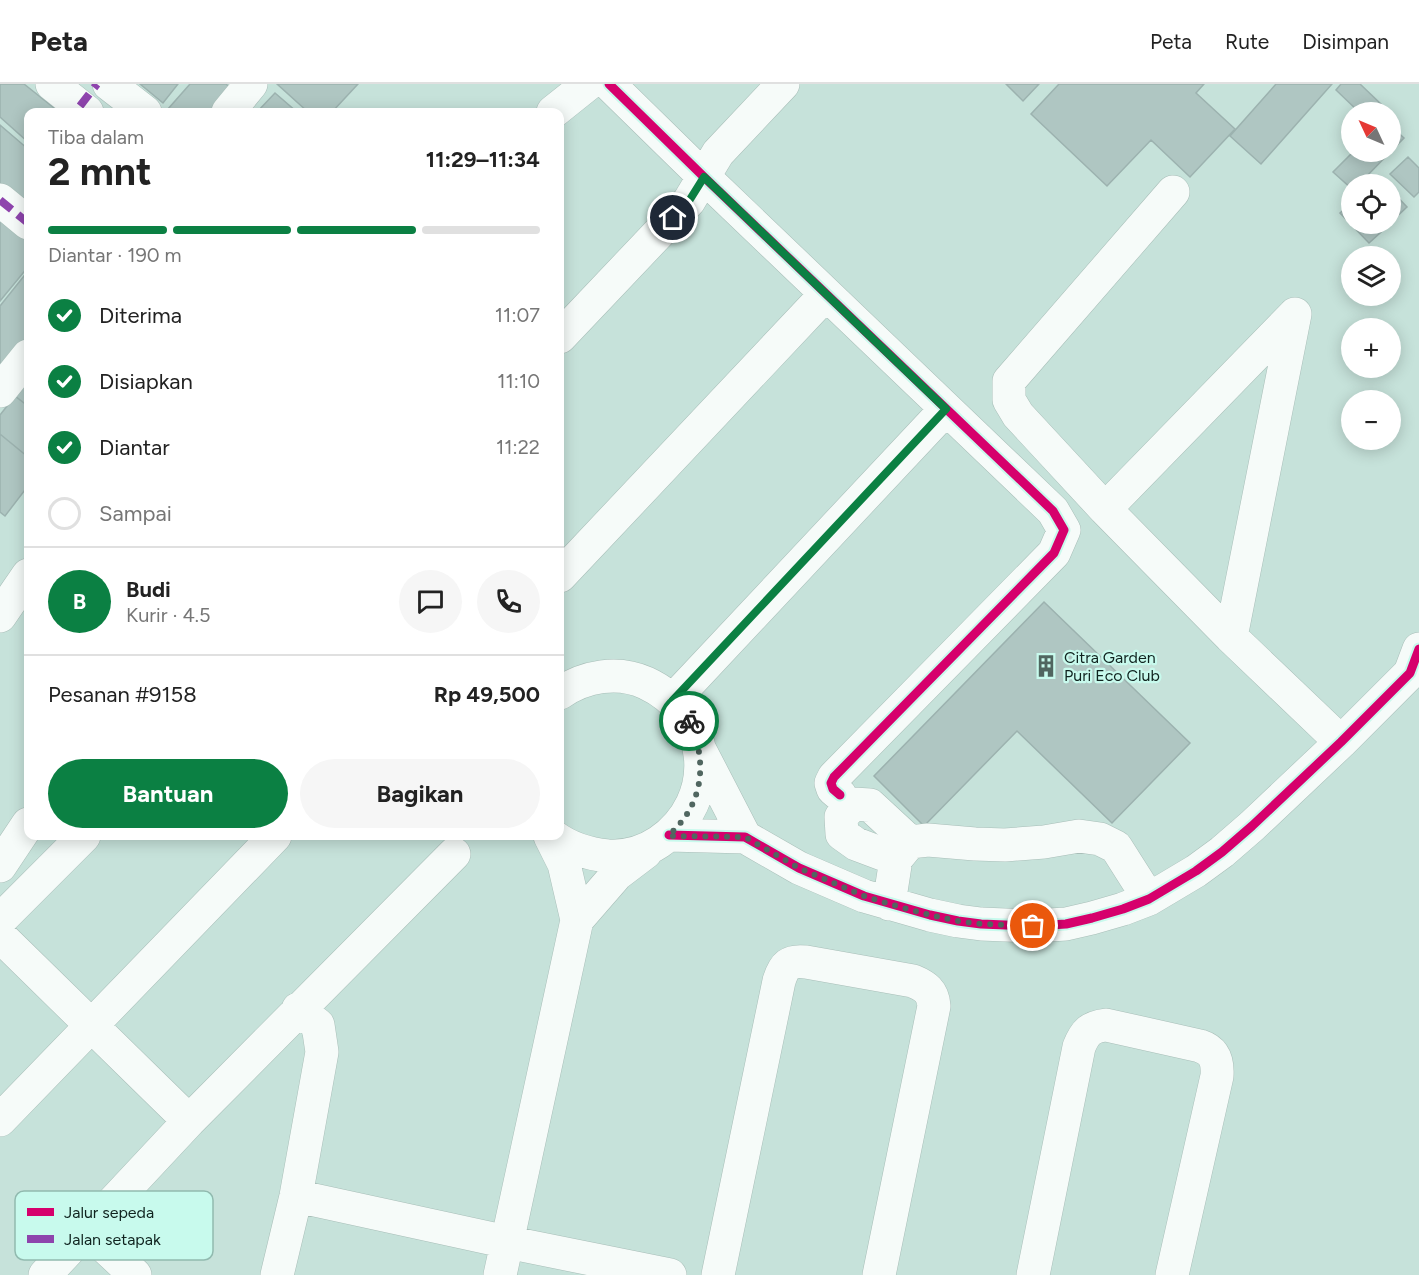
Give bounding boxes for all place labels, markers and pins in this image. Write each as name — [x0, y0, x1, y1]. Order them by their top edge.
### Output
pin — [647, 192, 698, 243]
place label: Citra Garden Puri Eco Club — [1064, 648, 1160, 685]
building icon: Citra Garden Puri Eco Club — [1033, 653, 1059, 679]
pin — [1007, 900, 1058, 951]

